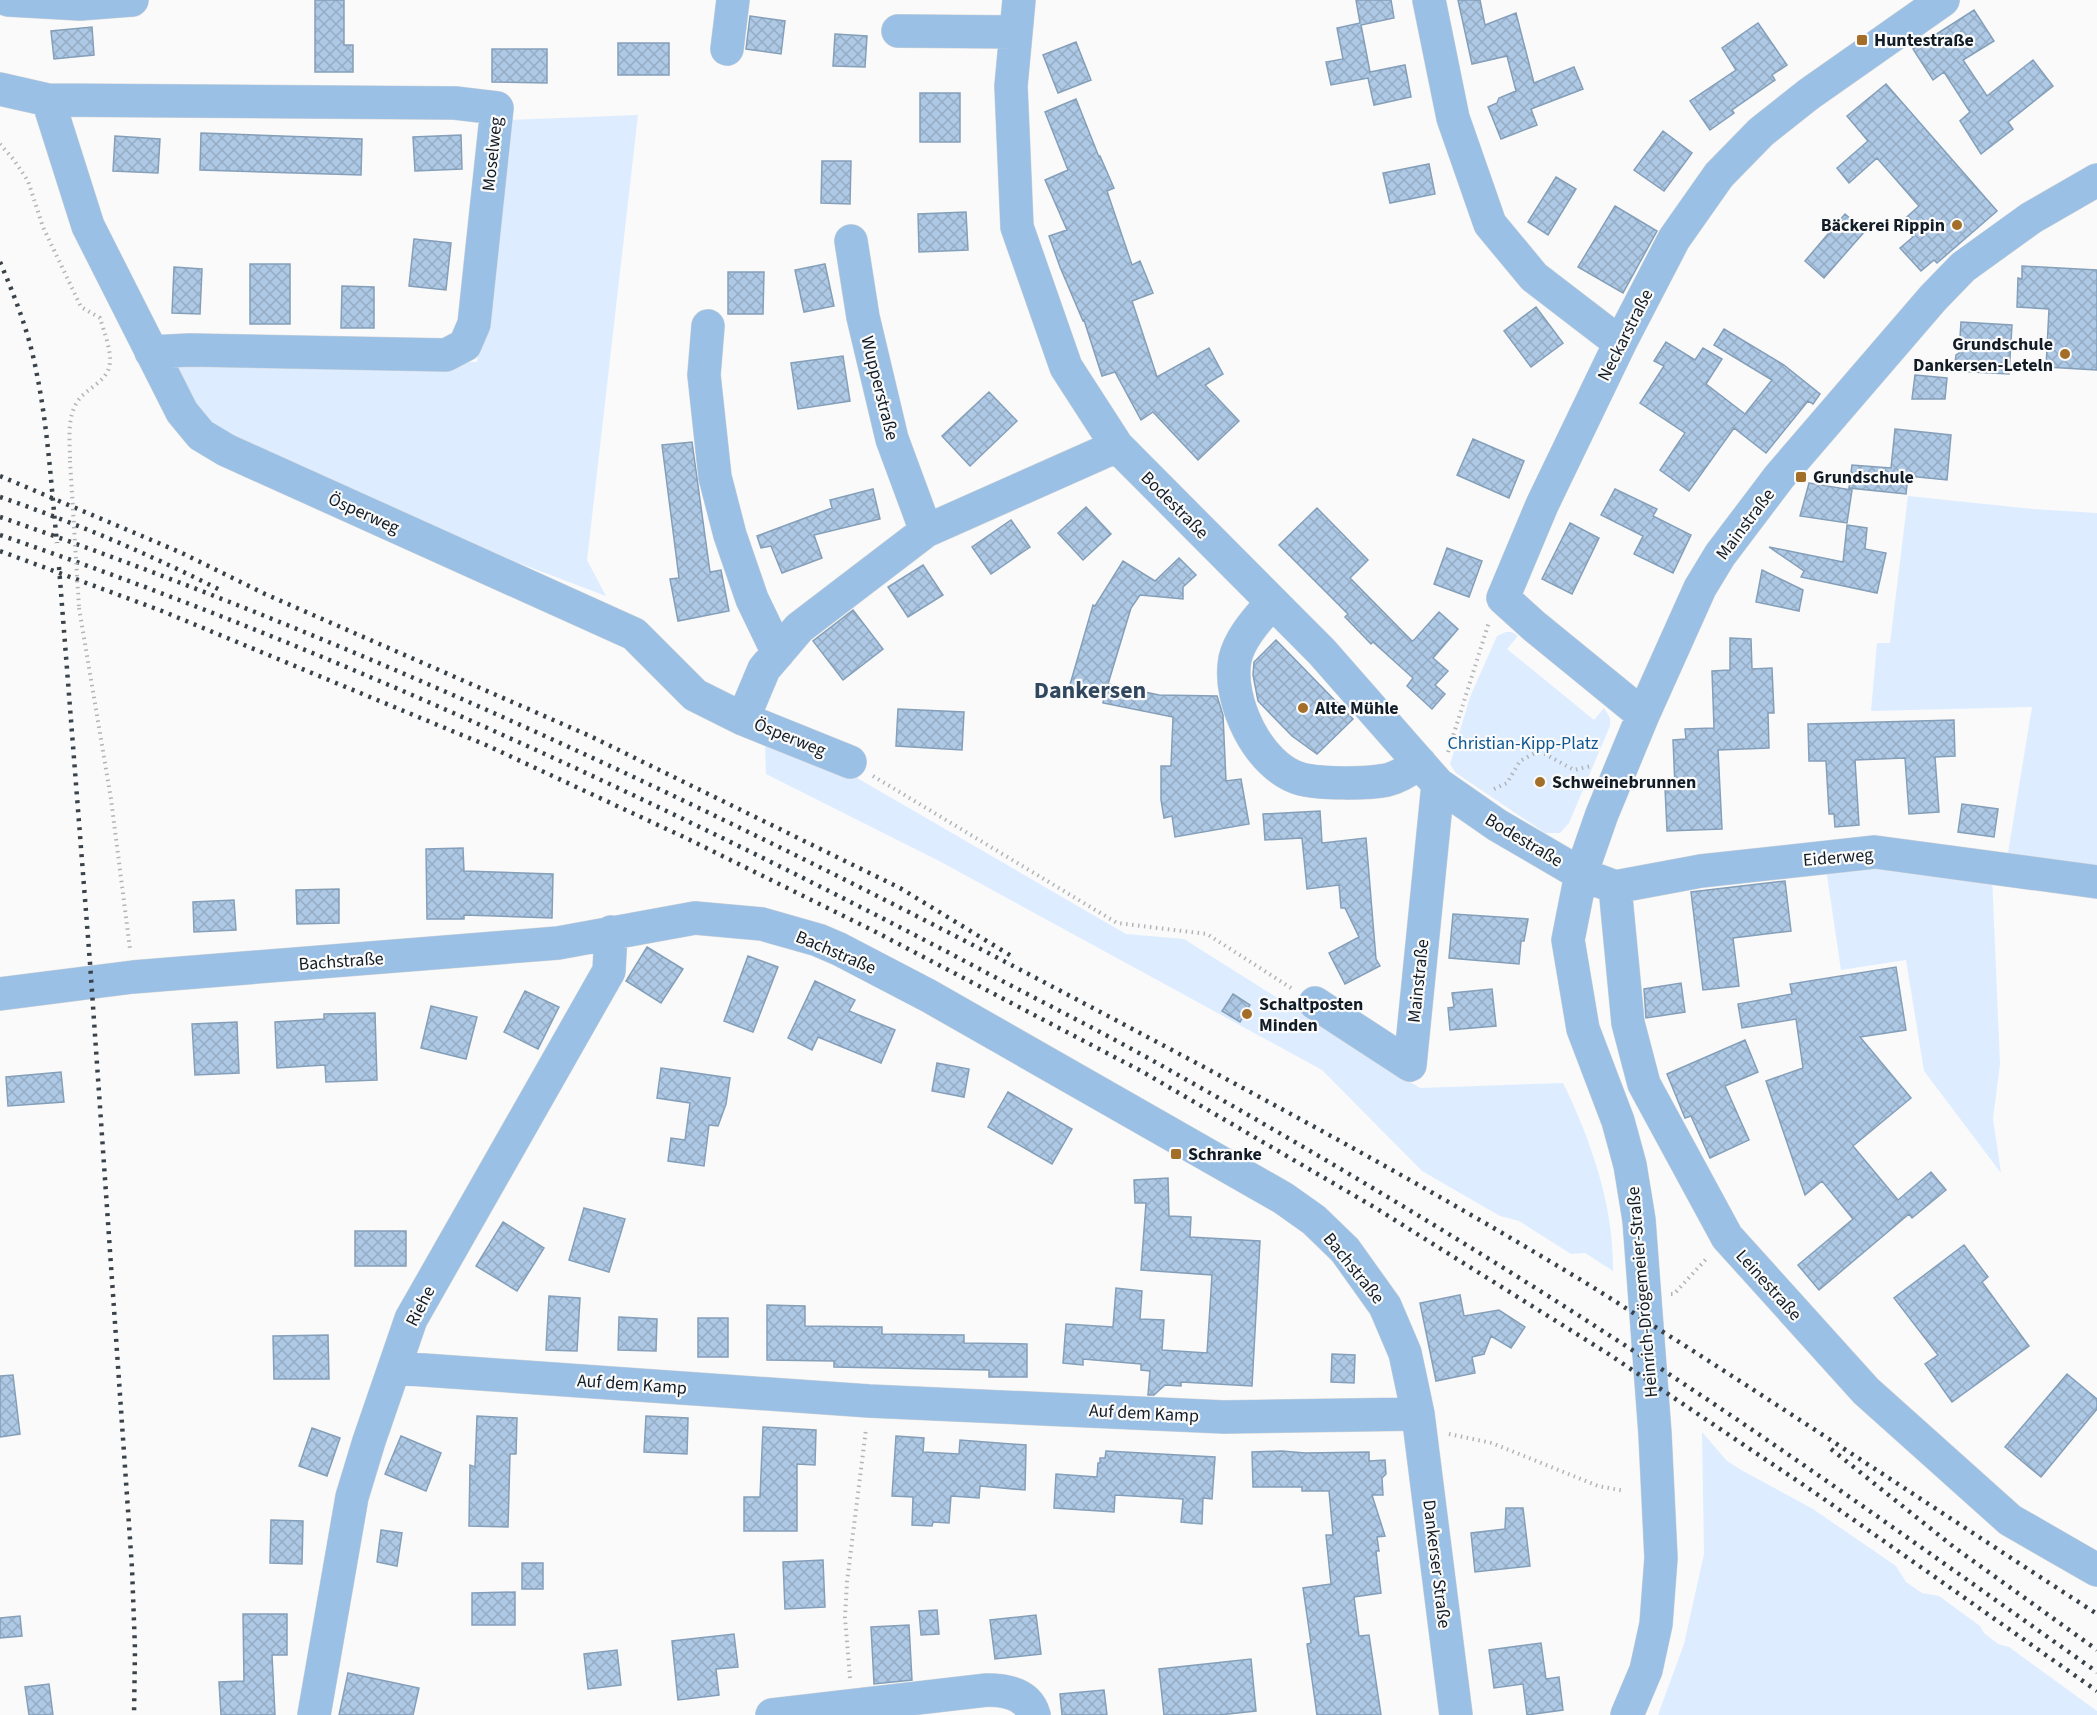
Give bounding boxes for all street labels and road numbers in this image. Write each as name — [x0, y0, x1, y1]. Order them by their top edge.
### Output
street label: Moselweg — [476, 116, 509, 192]
street label: Neckarstraße — [1592, 285, 1659, 386]
street label: Wupperstraße — [855, 333, 905, 443]
street label: Bodestraße — [1135, 466, 1214, 545]
street label: Mainstraße — [1710, 483, 1781, 565]
street label: Ösperweg — [324, 487, 403, 540]
street label: Ösperweg — [750, 712, 830, 763]
street label: Bodestraße — [1480, 807, 1567, 874]
street label: Eiderweg — [1802, 842, 1874, 873]
street label: Bachstraße — [792, 924, 880, 981]
street label: Mainstraße — [1402, 938, 1435, 1024]
street label: Bachstraße — [298, 946, 384, 977]
street label: Heinrich-Drögemeier-Straße — [1621, 1185, 1664, 1398]
street label: Bachstraße — [1317, 1227, 1390, 1309]
street label: Leinestraße — [1730, 1244, 1807, 1326]
street label: Riehe — [400, 1282, 441, 1331]
street label: Auf dem Kamp — [576, 1368, 688, 1401]
street label: Auf dem Kamp — [1088, 1398, 1200, 1429]
street label: Dankerser Straße — [1416, 1498, 1457, 1630]

